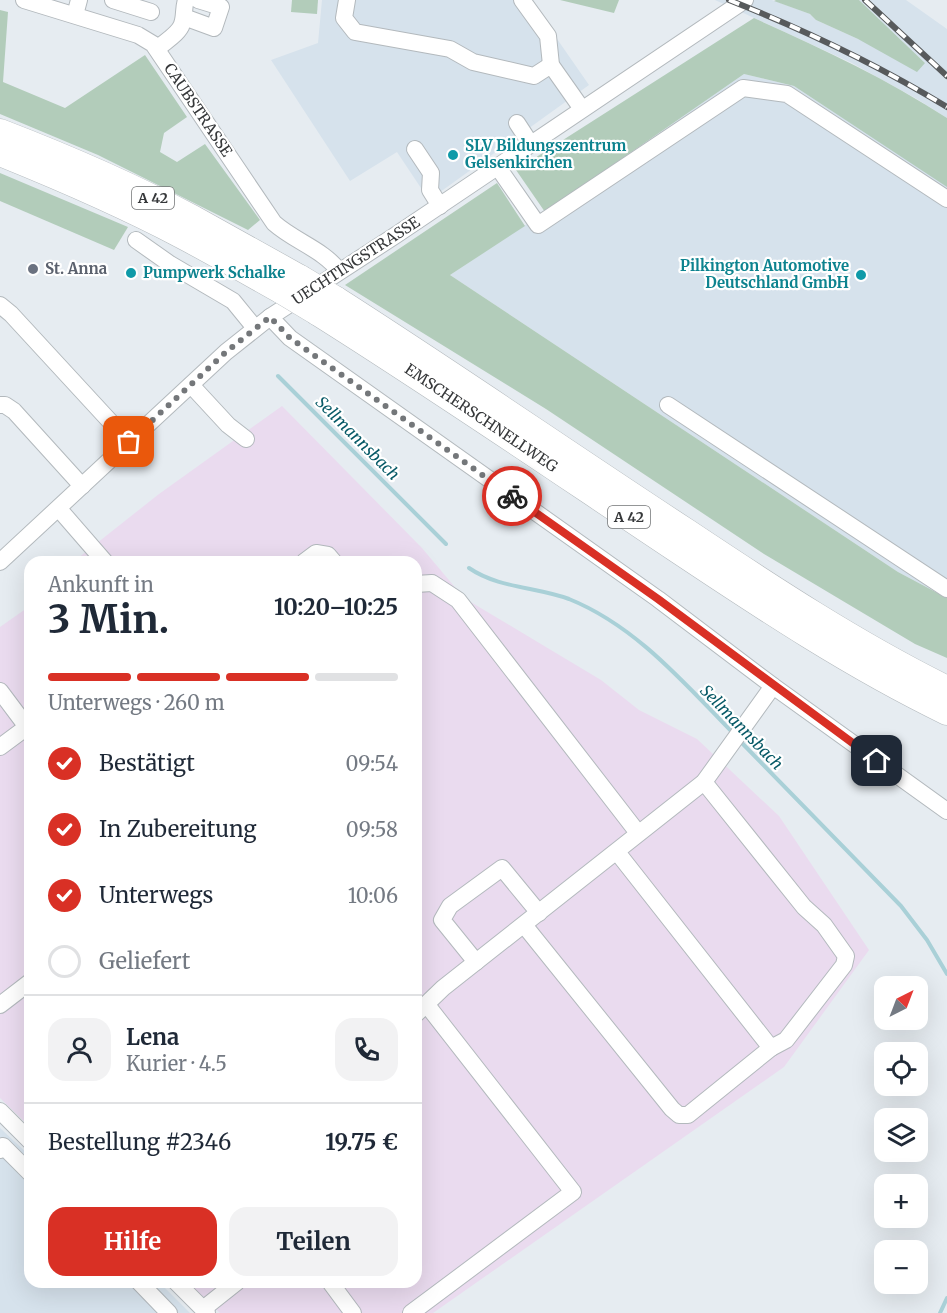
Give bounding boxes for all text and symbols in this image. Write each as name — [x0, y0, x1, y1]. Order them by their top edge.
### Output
street label: CAUBSTRASSE — [160, 59, 237, 160]
place label: SLV Bildungszentrum Gelsenkirchen — [465, 136, 626, 172]
marker: SLV Bildungszentrum Gelsenkirchen — [446, 148, 460, 162]
road number: A 42 — [132, 187, 174, 209]
street label: UECHTINGSTRASSE — [288, 212, 424, 309]
place label: Pilkington Automotive Deutschland GmbH — [680, 256, 849, 292]
place label: St. Anna — [45, 259, 108, 278]
marker: St. Anna — [26, 262, 40, 276]
place label: Pumpwerk Schalke — [143, 263, 285, 282]
marker: Pumpwerk Schalke — [124, 266, 138, 280]
marker: Pilkington Automotive Deutschland GmbH — [854, 268, 868, 282]
street label: EMSCHERSCHNELLWEG — [401, 359, 561, 476]
water label: Sellmannsbach — [312, 392, 404, 484]
pin — [103, 416, 154, 467]
icon: bag — [112, 425, 145, 458]
courier — [482, 466, 542, 526]
icon: bike — [496, 480, 529, 513]
road number: A 42 — [608, 506, 650, 528]
text: Ankunft in — [48, 572, 154, 597]
text: 10:20–10:25 — [274, 593, 398, 621]
text: 3 Min. — [48, 595, 169, 644]
water label: Sellmannsbach — [696, 680, 788, 774]
text: Unterwegs · 260 m — [48, 690, 225, 715]
pin — [851, 735, 902, 786]
icon: home — [860, 744, 893, 777]
icon: check — [48, 747, 81, 780]
text: Bestätigt — [99, 749, 195, 777]
text: 09:54 — [345, 751, 398, 776]
icon: check — [48, 813, 81, 846]
text: In Zubereitung — [99, 815, 257, 843]
text: 09:58 — [346, 817, 398, 842]
icon: check — [48, 879, 81, 912]
text: Unterwegs — [99, 881, 213, 909]
text: 10:06 — [348, 883, 398, 908]
text: Geliefert — [99, 947, 190, 975]
north arrow — [874, 976, 928, 1030]
map controls — [874, 976, 928, 1294]
button: person — [48, 1018, 111, 1081]
button: phone — [335, 1018, 398, 1081]
text: Lena — [126, 1023, 179, 1051]
button: locate — [874, 1042, 928, 1096]
text: Kurier · 4.5 — [126, 1051, 227, 1076]
button: layers — [874, 1108, 928, 1162]
text: Bestellung #2346 — [48, 1128, 231, 1156]
text: 19.75 € — [325, 1128, 398, 1156]
button: + — [874, 1174, 928, 1228]
button: Hilfe — [48, 1207, 217, 1276]
button: Teilen — [229, 1207, 398, 1276]
button: − — [874, 1240, 928, 1294]

